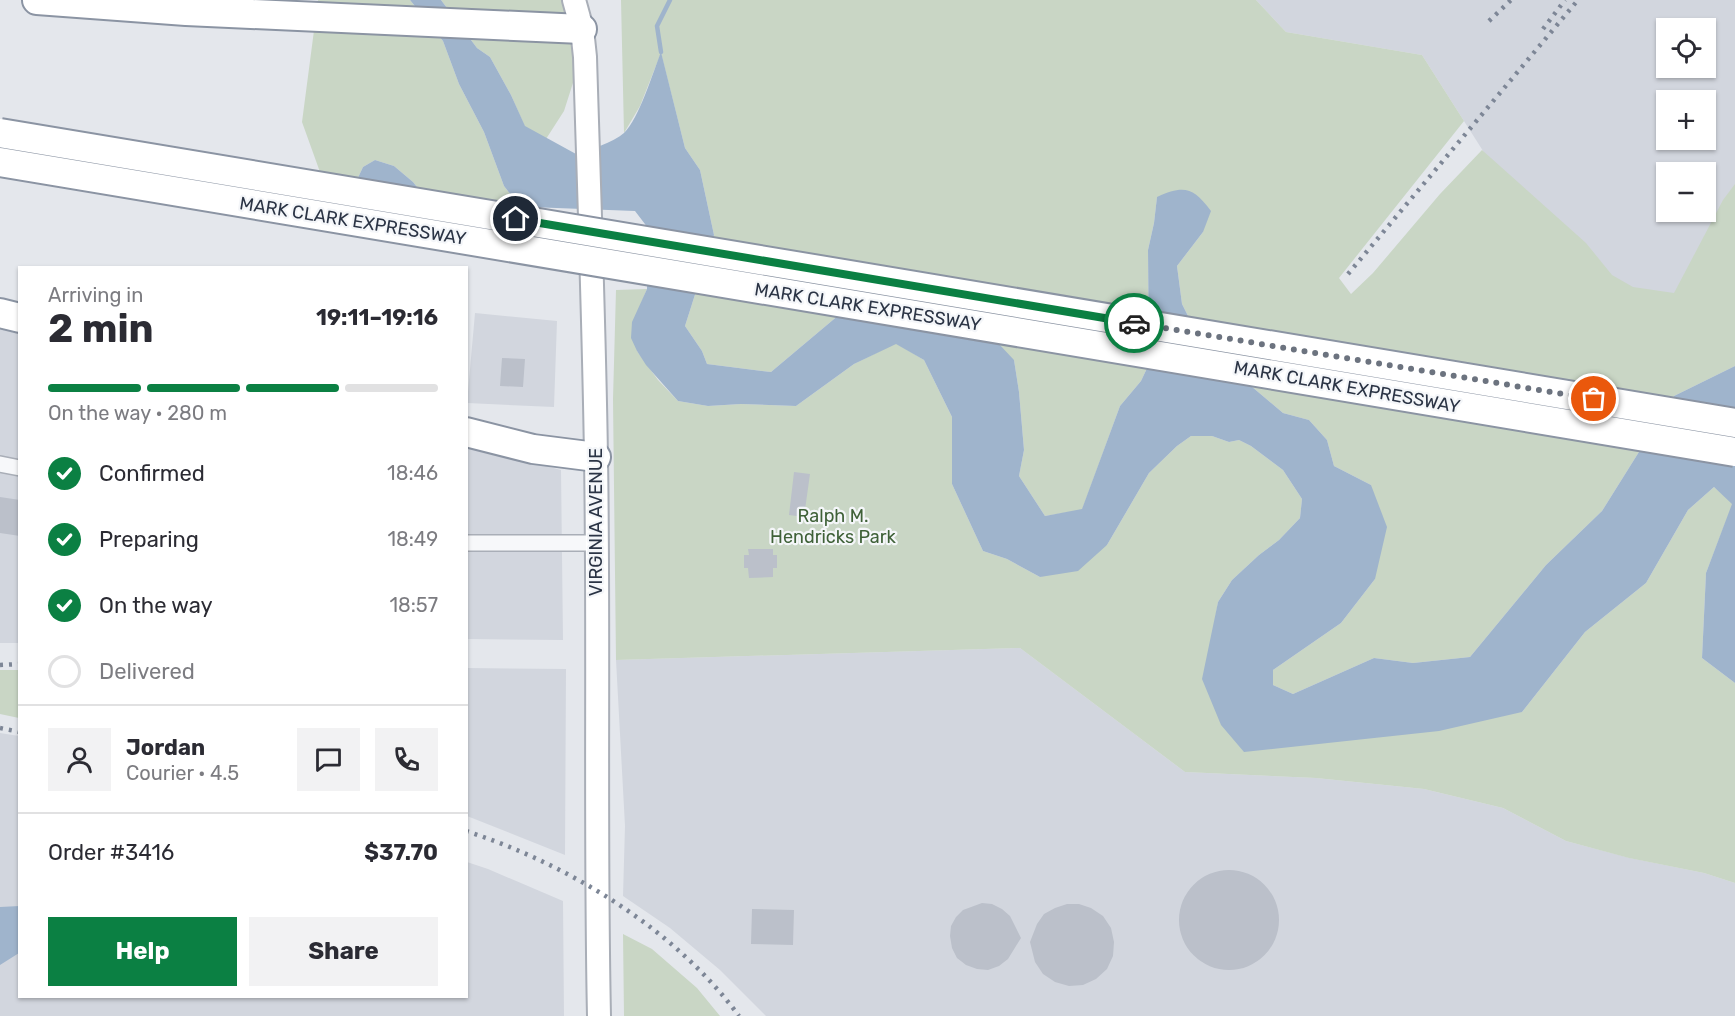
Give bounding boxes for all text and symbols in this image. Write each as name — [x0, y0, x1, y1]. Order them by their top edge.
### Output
map controls — [1656, 18, 1716, 222]
button: locate — [1656, 18, 1716, 78]
button: + — [1656, 90, 1716, 150]
button: − — [1656, 162, 1716, 222]
street label: MARK CLARK EXPRESSWAY — [238, 192, 468, 250]
pin — [490, 193, 541, 244]
icon: home — [499, 202, 532, 235]
street label: MARK CLARK EXPRESSWAY — [753, 278, 983, 336]
text: Arriving in — [48, 283, 143, 307]
courier — [1104, 293, 1164, 353]
text: 19:11–19:16 — [316, 304, 438, 331]
text: 2 min — [48, 306, 154, 352]
icon: car — [1118, 307, 1151, 340]
street label: MARK CLARK EXPRESSWAY — [1232, 356, 1462, 418]
pin — [1568, 373, 1619, 424]
icon: bag — [1577, 382, 1610, 415]
text: On the way · 280 m — [48, 401, 227, 425]
street label: VIRGINIA AVENUE — [585, 448, 607, 596]
icon: check — [48, 457, 81, 490]
text: Confirmed — [99, 460, 205, 487]
text: 18:46 — [387, 461, 438, 485]
park label: Ralph M. Hendricks Park — [770, 505, 897, 548]
icon: check — [48, 523, 81, 556]
text: Preparing — [99, 526, 199, 553]
text: 18:49 — [387, 527, 438, 551]
icon: check — [48, 589, 81, 622]
text: On the way — [99, 592, 213, 619]
text: 18:57 — [389, 593, 438, 617]
text: Delivered — [99, 658, 195, 685]
button: person — [48, 728, 111, 791]
button: chat — [297, 728, 360, 791]
button: phone — [375, 728, 438, 791]
text: Jordan — [126, 734, 205, 761]
text: Courier · 4.5 — [126, 761, 239, 785]
text: Order #3416 — [48, 839, 174, 866]
text: $37.70 — [364, 839, 438, 866]
button: Help — [48, 917, 237, 986]
button: Share — [249, 917, 438, 986]

